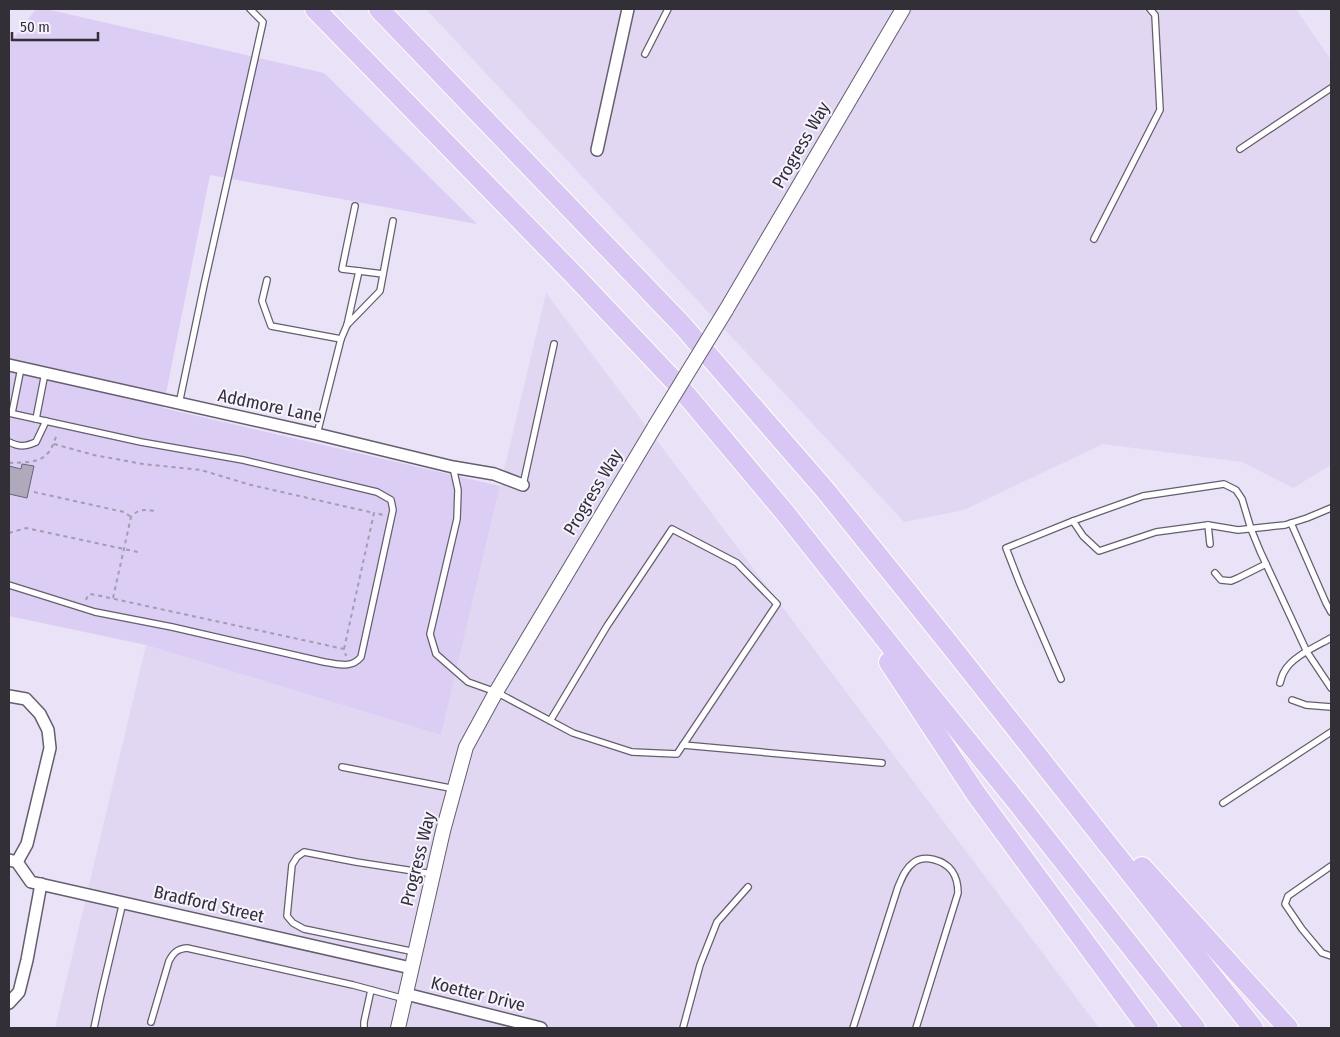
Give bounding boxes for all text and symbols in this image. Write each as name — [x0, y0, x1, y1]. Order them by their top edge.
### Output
scale bar — [12, 10, 99, 42]
text: 50 m — [20, 18, 50, 36]
street label: Progress Way — [767, 98, 835, 192]
street label: Addmore Lane — [216, 384, 324, 428]
street label: Progress Way — [559, 445, 627, 539]
street label: Progress Way — [396, 810, 440, 908]
street label: Bradford Street — [152, 881, 267, 927]
street label: Koetter Drive — [428, 972, 528, 1016]

